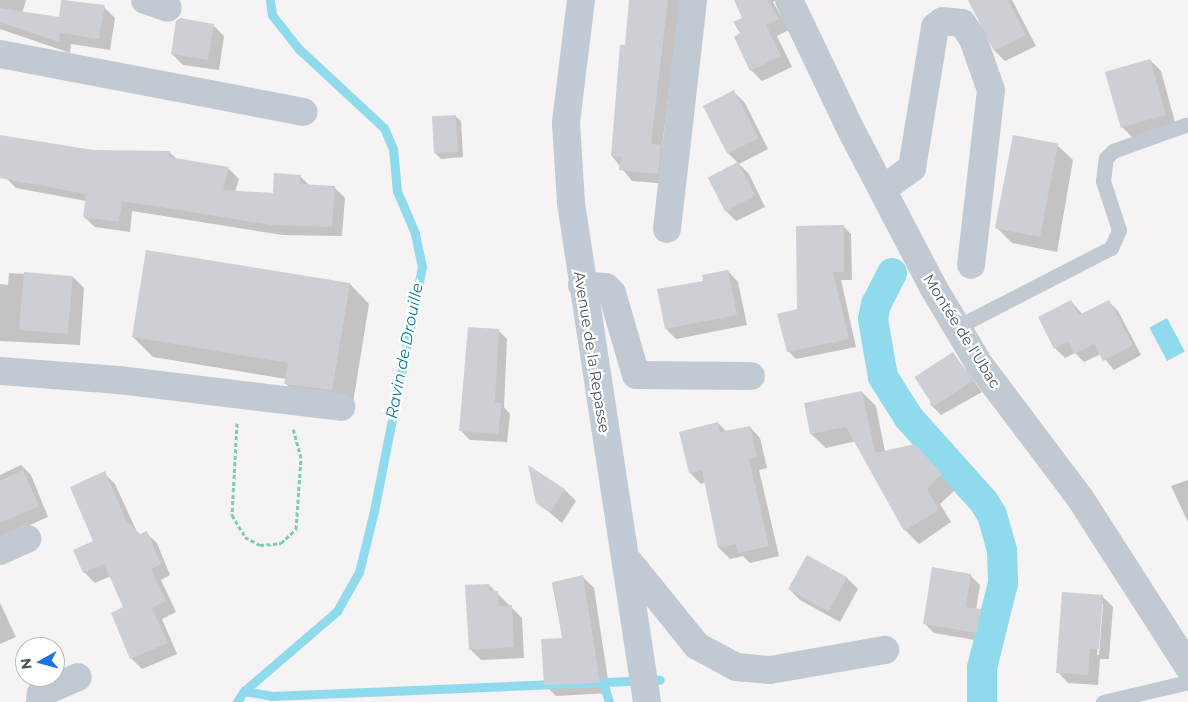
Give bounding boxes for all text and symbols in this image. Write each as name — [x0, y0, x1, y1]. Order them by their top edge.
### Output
street label: Avenue de la Repasse — [570, 270, 614, 434]
street label: Montée de l'Ubac — [920, 271, 1004, 391]
water label: Ravin de Drouille — [382, 281, 428, 421]
north arrow — [15, 637, 65, 687]
text: N — [16, 657, 36, 670]

